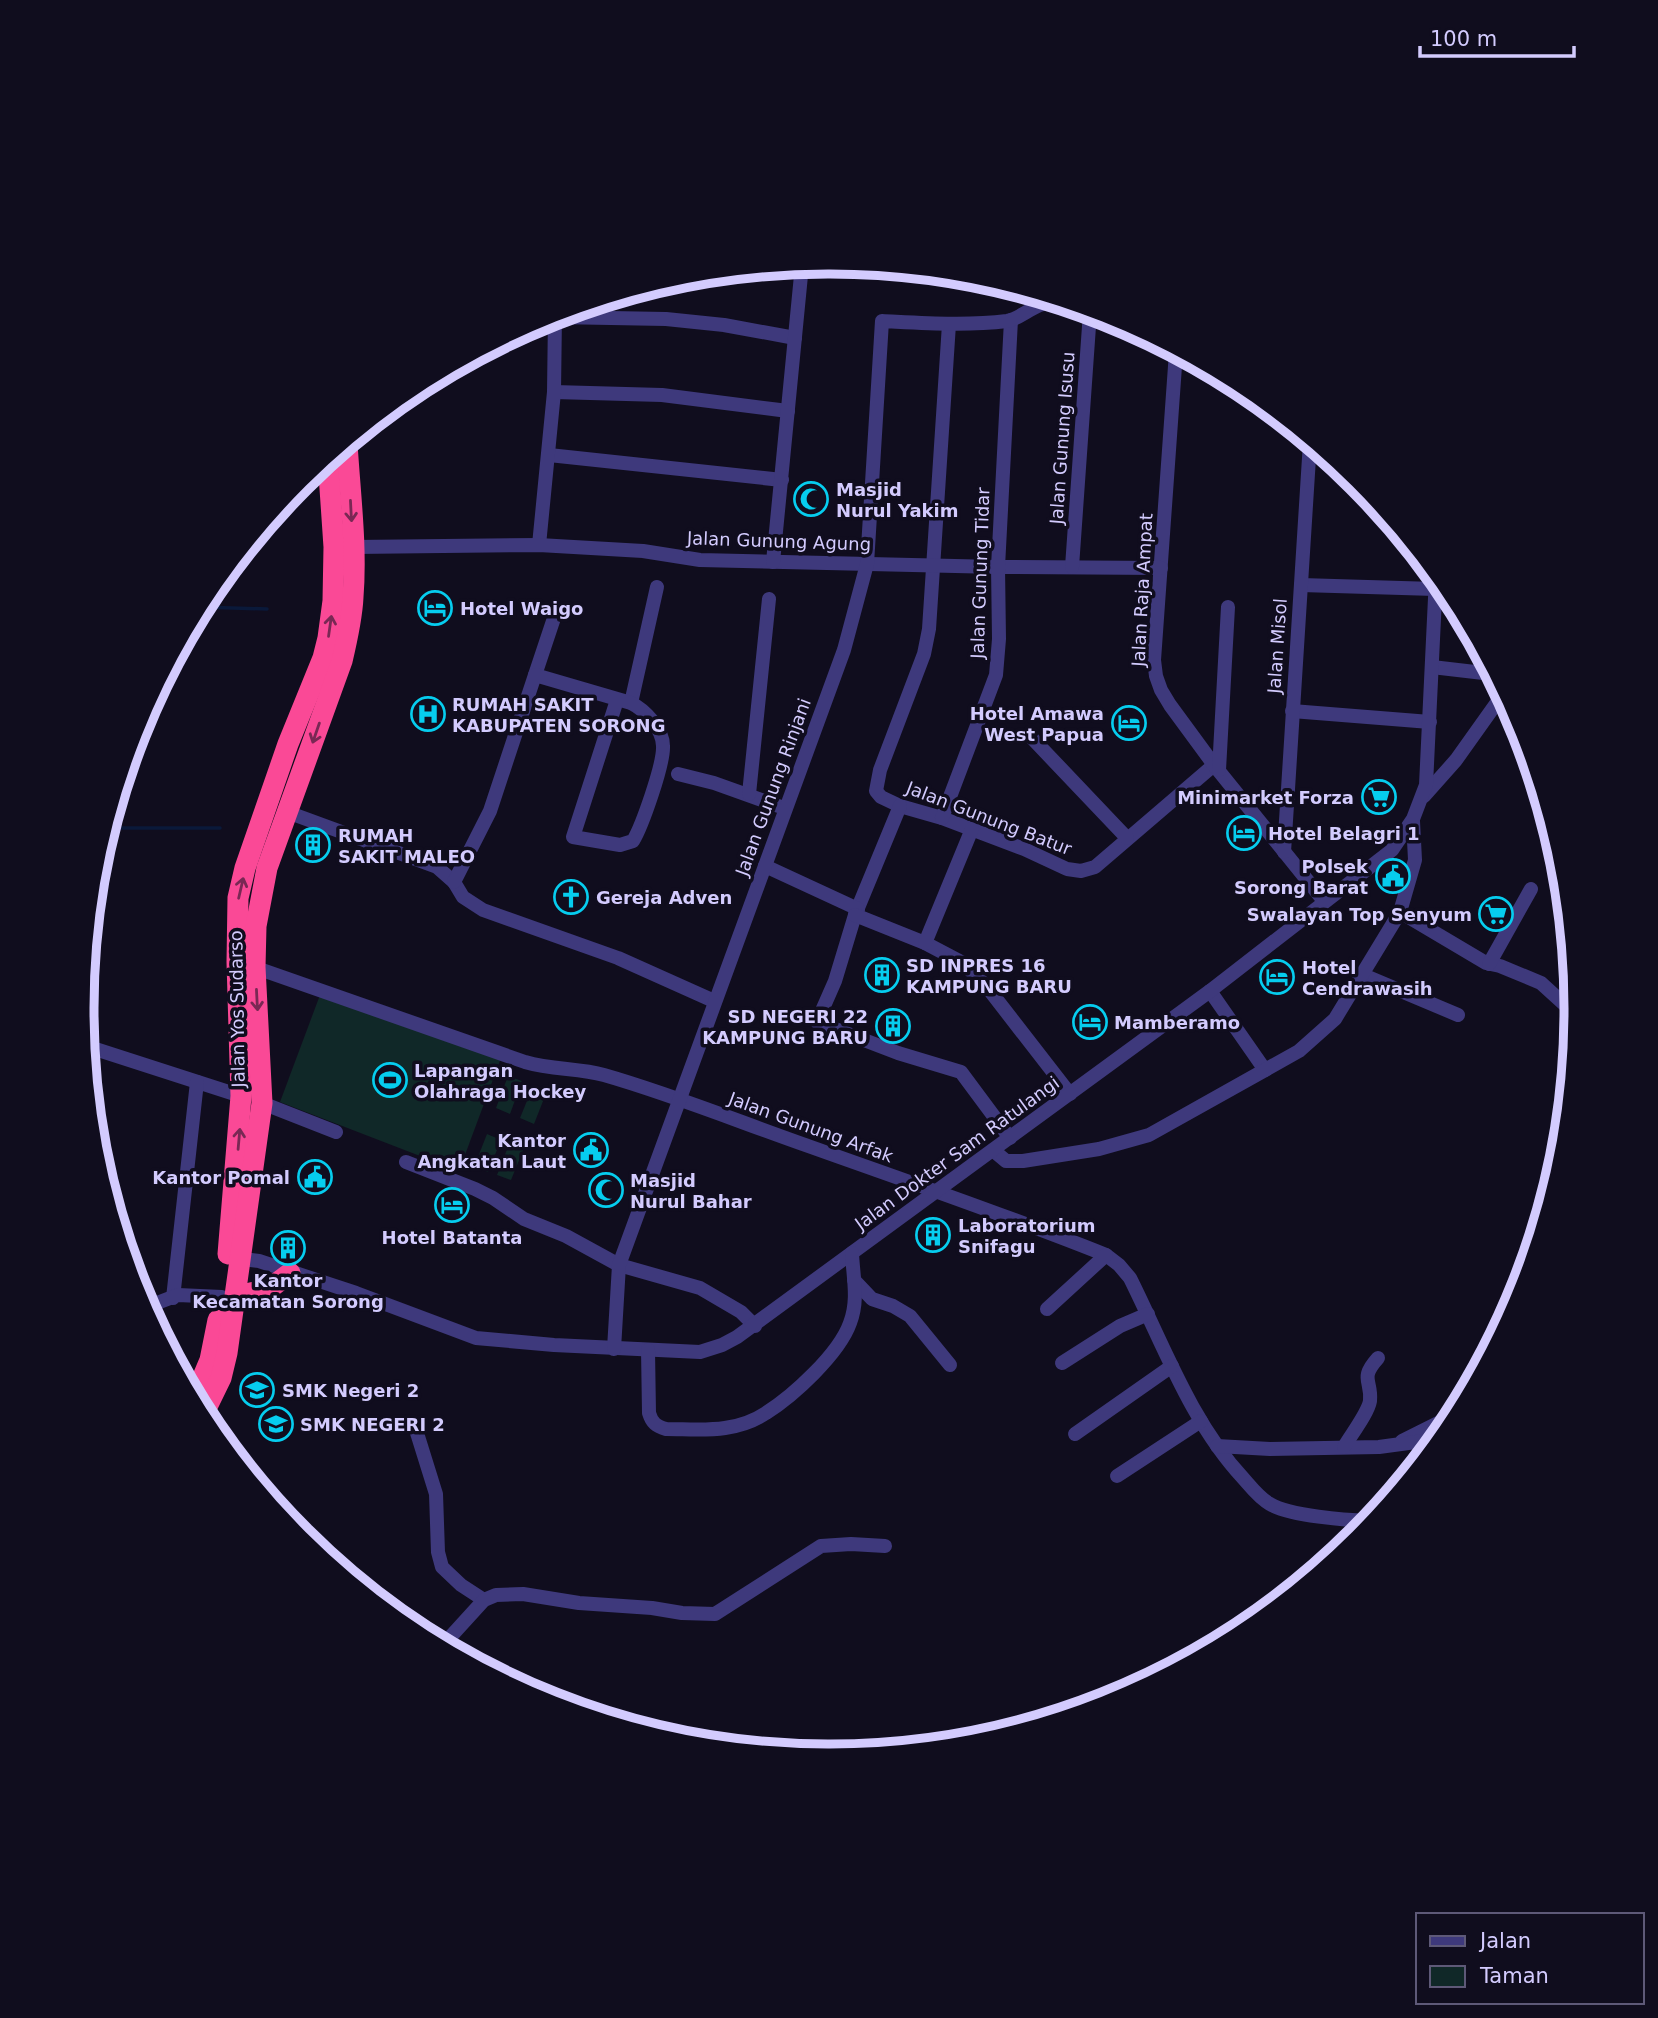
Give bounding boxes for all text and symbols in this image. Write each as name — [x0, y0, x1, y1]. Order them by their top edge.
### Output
scale bar — [1420, 14, 1574, 58]
text: 100 m — [1430, 27, 1497, 51]
street label: Jalan Gunung Isusu — [1045, 351, 1079, 526]
place label: Masjid Nurul Yakim — [836, 479, 958, 521]
mosque icon: Masjid Nurul Yakim — [792, 480, 830, 518]
street label: Jalan Gunung Tidar — [966, 486, 994, 660]
one-way arrow — [345, 499, 358, 522]
street label: Jalan Raja Ampat — [1127, 513, 1157, 668]
street label: Jalan Gunung Agung — [686, 527, 871, 555]
hotel icon: Hotel Waigo — [416, 589, 454, 627]
place label: Hotel Waigo — [460, 598, 583, 619]
street label: Jalan Misol — [1263, 598, 1291, 695]
one-way arrow — [323, 616, 336, 638]
place label: RUMAH SAKIT KABUPATEN SORONG — [452, 694, 665, 736]
hospital icon: RUMAH SAKIT KABUPATEN SORONG — [409, 695, 447, 733]
street label: Jalan Gunung Rinjani — [731, 695, 815, 880]
place label: Hotel Amawa West Papua — [970, 703, 1104, 745]
hotel icon: Hotel Amawa West Papua — [1110, 704, 1148, 742]
one-way arrow — [309, 722, 322, 744]
street label: Jalan Gunung Batur — [902, 776, 1075, 859]
supermarket icon: Minimarket Forza — [1360, 778, 1398, 816]
place label: Minimarket Forza — [1177, 787, 1354, 808]
hotel icon: Hotel Belagri 1 — [1225, 814, 1263, 852]
place label: Hotel Belagri 1 — [1268, 823, 1420, 844]
place label: RUMAH SAKIT MALEO — [338, 825, 475, 867]
building icon: RUMAH SAKIT MALEO — [294, 826, 332, 864]
place label: Polsek Sorong Barat — [1234, 856, 1369, 898]
public building icon: Polsek Sorong Barat — [1374, 857, 1412, 895]
one-way arrow — [235, 877, 248, 900]
church icon: Gereja Adven — [552, 878, 590, 916]
place label: Gereja Adven — [596, 887, 732, 908]
supermarket icon: Swalayan Top Senyum — [1477, 895, 1515, 933]
place label: Swalayan Top Senyum — [1247, 904, 1472, 925]
street label: Jalan Yos Sudarso — [225, 930, 249, 1089]
place label: SD INPRES 16 KAMPUNG BARU — [906, 955, 1072, 997]
building icon: SD INPRES 16 KAMPUNG BARU — [863, 956, 901, 994]
place label: Hotel Cendrawasih — [1302, 957, 1433, 999]
hotel icon: Hotel Cendrawasih — [1258, 958, 1296, 996]
one-way arrow — [250, 988, 263, 1011]
hotel icon: Mamberamo — [1071, 1003, 1109, 1041]
place label: SD NEGERI 22 KAMPUNG BARU — [702, 1006, 868, 1048]
building icon: SD NEGERI 22 KAMPUNG BARU — [874, 1007, 912, 1045]
place label: Mamberamo — [1114, 1012, 1240, 1033]
place label: Lapangan Olahraga Hockey — [414, 1060, 587, 1102]
sports icon: Lapangan Olahraga Hockey — [371, 1061, 409, 1099]
street label: Jalan Dokter Sam Ratulangi — [850, 1072, 1063, 1235]
street label: Jalan Gunung Arfak — [725, 1087, 897, 1167]
one-way arrow — [233, 1128, 246, 1151]
place label: Kantor Angkatan Laut — [417, 1130, 566, 1172]
public building icon: Kantor Angkatan Laut — [572, 1131, 610, 1169]
public building icon: Kantor Pomal — [296, 1158, 334, 1196]
place label: Kantor Pomal — [152, 1167, 290, 1188]
place label: Masjid Nurul Bahar — [630, 1170, 752, 1212]
mosque icon: Masjid Nurul Bahar — [587, 1171, 625, 1209]
hotel icon: Hotel Batanta — [433, 1186, 471, 1224]
place label: Laboratorium Snifagu — [958, 1215, 1095, 1257]
building icon: Laboratorium Snifagu — [914, 1216, 952, 1254]
place label: Hotel Batanta — [382, 1227, 522, 1248]
building icon: Kantor Kecamatan Sorong — [269, 1229, 307, 1267]
place label: Kantor Kecamatan Sorong — [192, 1270, 384, 1312]
school or university icon: SMK Negeri 2 — [238, 1371, 276, 1409]
place label: SMK Negeri 2 — [282, 1380, 419, 1401]
school or university icon: SMK NEGERI 2 — [257, 1405, 295, 1443]
place label: SMK NEGERI 2 — [300, 1414, 445, 1435]
legend — [1416, 1913, 1644, 2004]
text: Jalan — [1478, 1929, 1531, 1953]
text: Taman — [1479, 1964, 1549, 1988]

